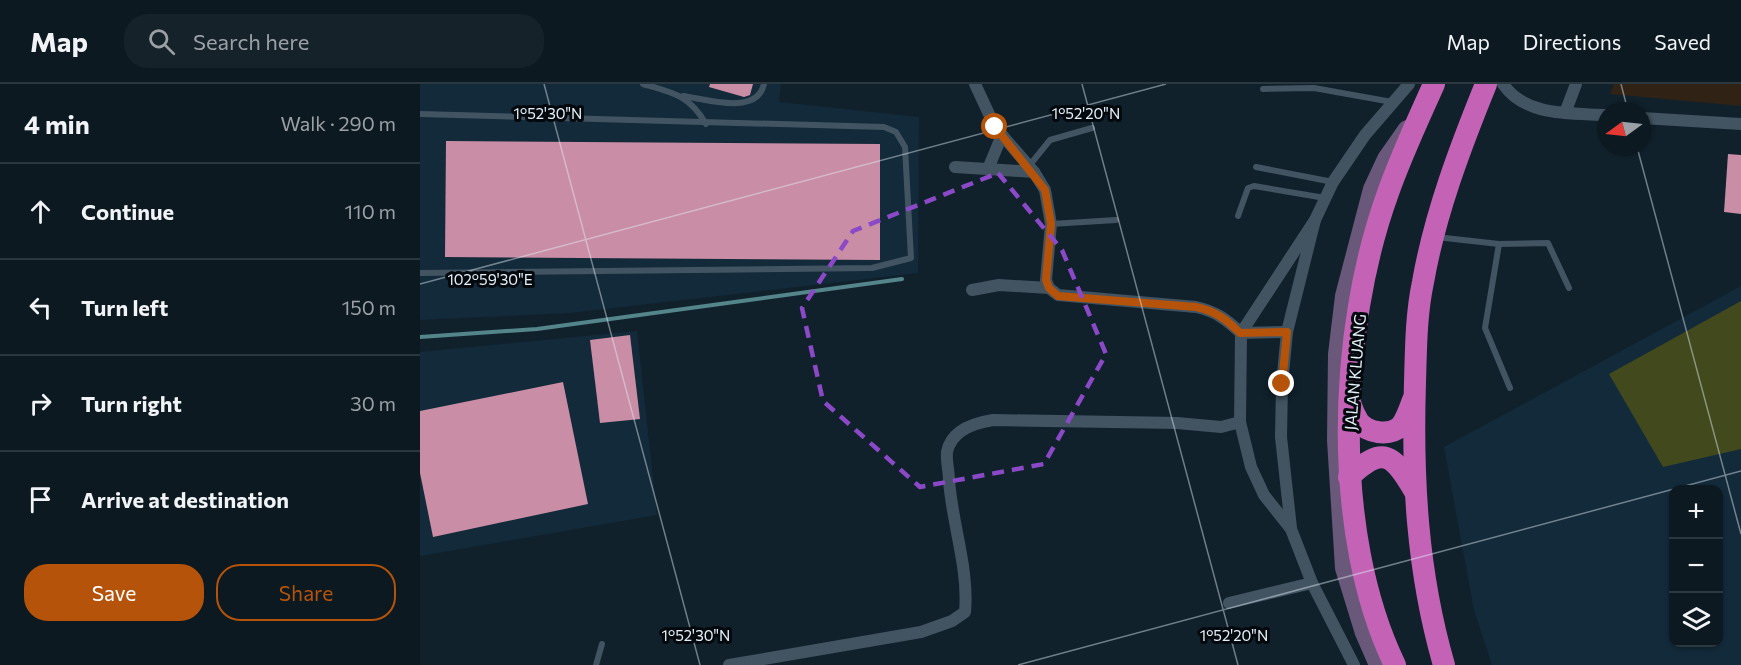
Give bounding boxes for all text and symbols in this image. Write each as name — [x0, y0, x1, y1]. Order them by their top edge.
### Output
search box — [124, 14, 544, 68]
text: Map — [30, 24, 88, 58]
icon: search — [145, 25, 178, 58]
text: Search here — [193, 28, 309, 55]
text: Map — [1447, 29, 1490, 54]
text: Directions — [1523, 29, 1621, 54]
text: Saved — [1654, 29, 1711, 54]
north arrow — [1597, 102, 1651, 156]
text: 1°52'30"N — [514, 104, 582, 122]
text: 1°52'20"N — [1052, 104, 1120, 122]
text: 4 min — [24, 108, 90, 139]
text: Walk · 290 m — [280, 111, 396, 135]
route start — [981, 113, 1007, 139]
icon: ahead — [24, 195, 57, 228]
text: Continue — [81, 198, 174, 225]
text: 110 m — [345, 199, 396, 223]
text: 102°59'30"E — [447, 270, 533, 288]
icon: left — [24, 291, 57, 324]
text: Turn left — [81, 294, 168, 321]
text: 150 m — [342, 295, 396, 319]
street label: JALAN KLUANG — [1340, 313, 1369, 431]
route end — [1268, 370, 1294, 396]
icon: right — [24, 387, 57, 420]
text: Turn right — [81, 390, 182, 417]
text: 30 m — [350, 391, 396, 415]
icon: arrive — [24, 483, 57, 516]
map controls — [1669, 485, 1723, 647]
button: + — [1669, 485, 1723, 539]
text: Arrive at destination — [81, 486, 289, 513]
button: − — [1669, 539, 1723, 593]
button: Save — [24, 564, 204, 621]
button: Share — [216, 564, 396, 621]
button: layers — [1669, 593, 1723, 647]
text: 1°52'30"N — [662, 626, 730, 644]
text: 1°52'20"N — [1200, 626, 1268, 644]

